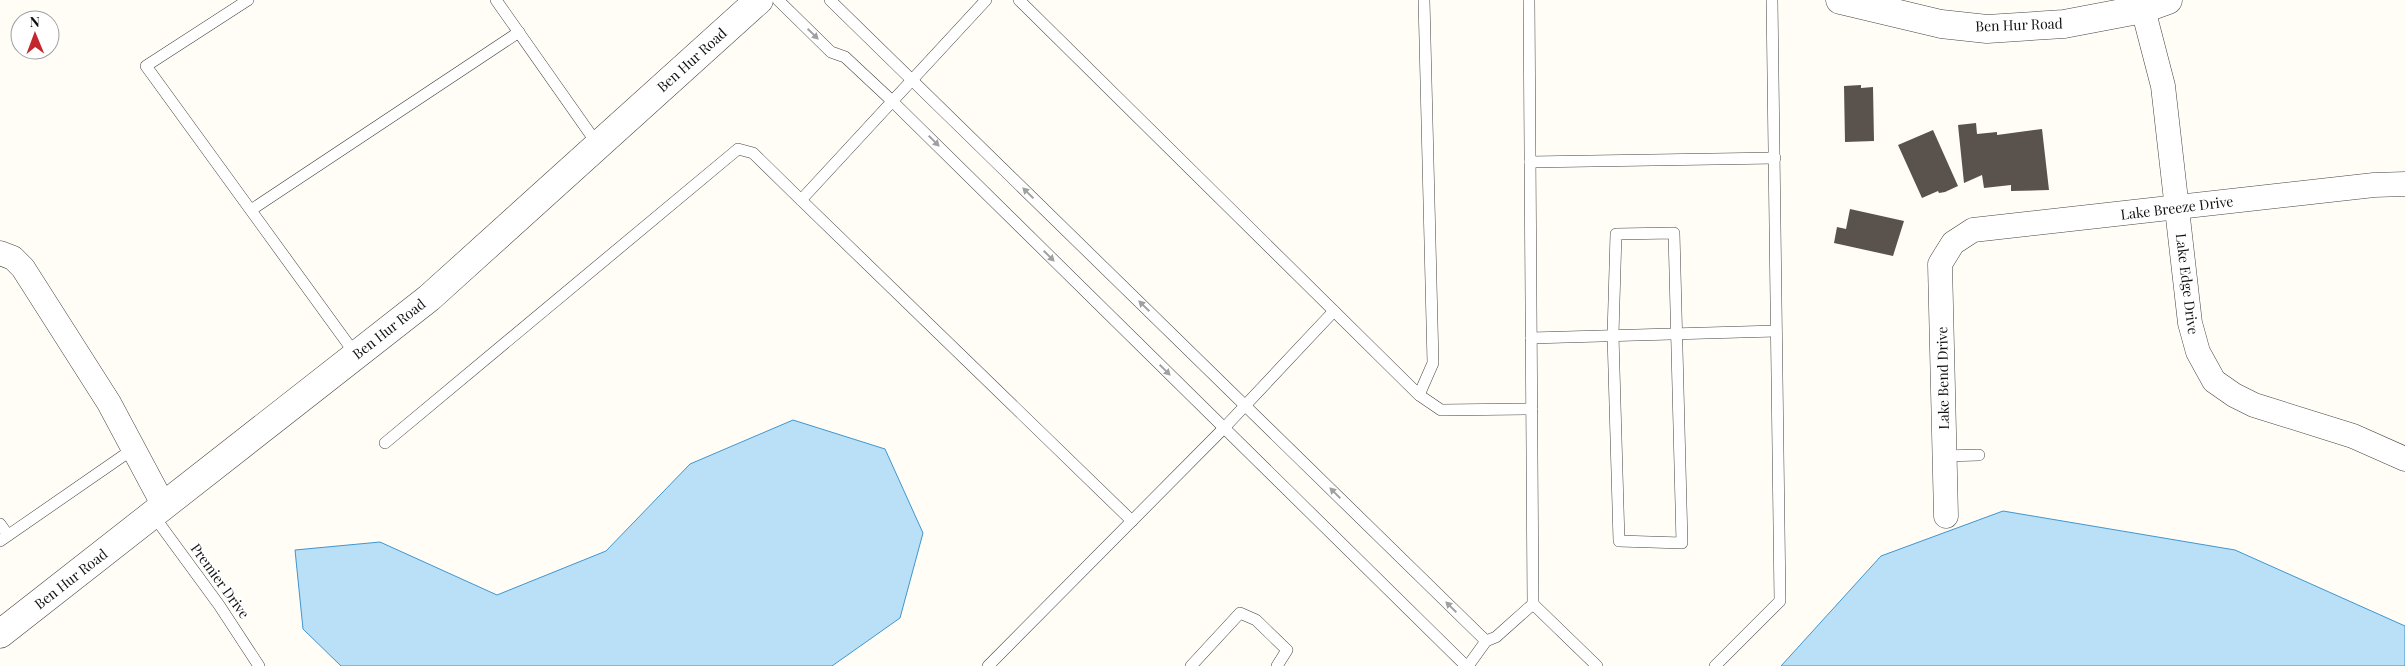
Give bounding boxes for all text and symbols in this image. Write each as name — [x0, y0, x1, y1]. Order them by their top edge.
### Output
north arrow — [10, 10, 60, 60]
text: N — [30, 12, 40, 31]
street label: Ben Hur Road — [1975, 13, 2063, 36]
street label: Ben Hur Road — [653, 23, 731, 96]
one-way arrow — [807, 28, 819, 40]
one-way arrow — [927, 135, 939, 147]
one-way arrow — [1022, 187, 1034, 199]
street label: Lake Breeze Drive — [2120, 191, 2234, 224]
street label: Lake Edge Drive — [2172, 232, 2203, 336]
one-way arrow — [1043, 249, 1055, 261]
street label: Ben Hur Road — [348, 294, 429, 363]
one-way arrow — [1138, 300, 1150, 312]
street label: Lake Bend Drive — [1932, 326, 1953, 430]
one-way arrow — [1159, 364, 1171, 376]
one-way arrow — [1329, 487, 1341, 499]
street label: Premier Drive — [187, 539, 254, 622]
street label: Ben Hur Road — [30, 544, 111, 613]
one-way arrow — [1445, 601, 1457, 613]

